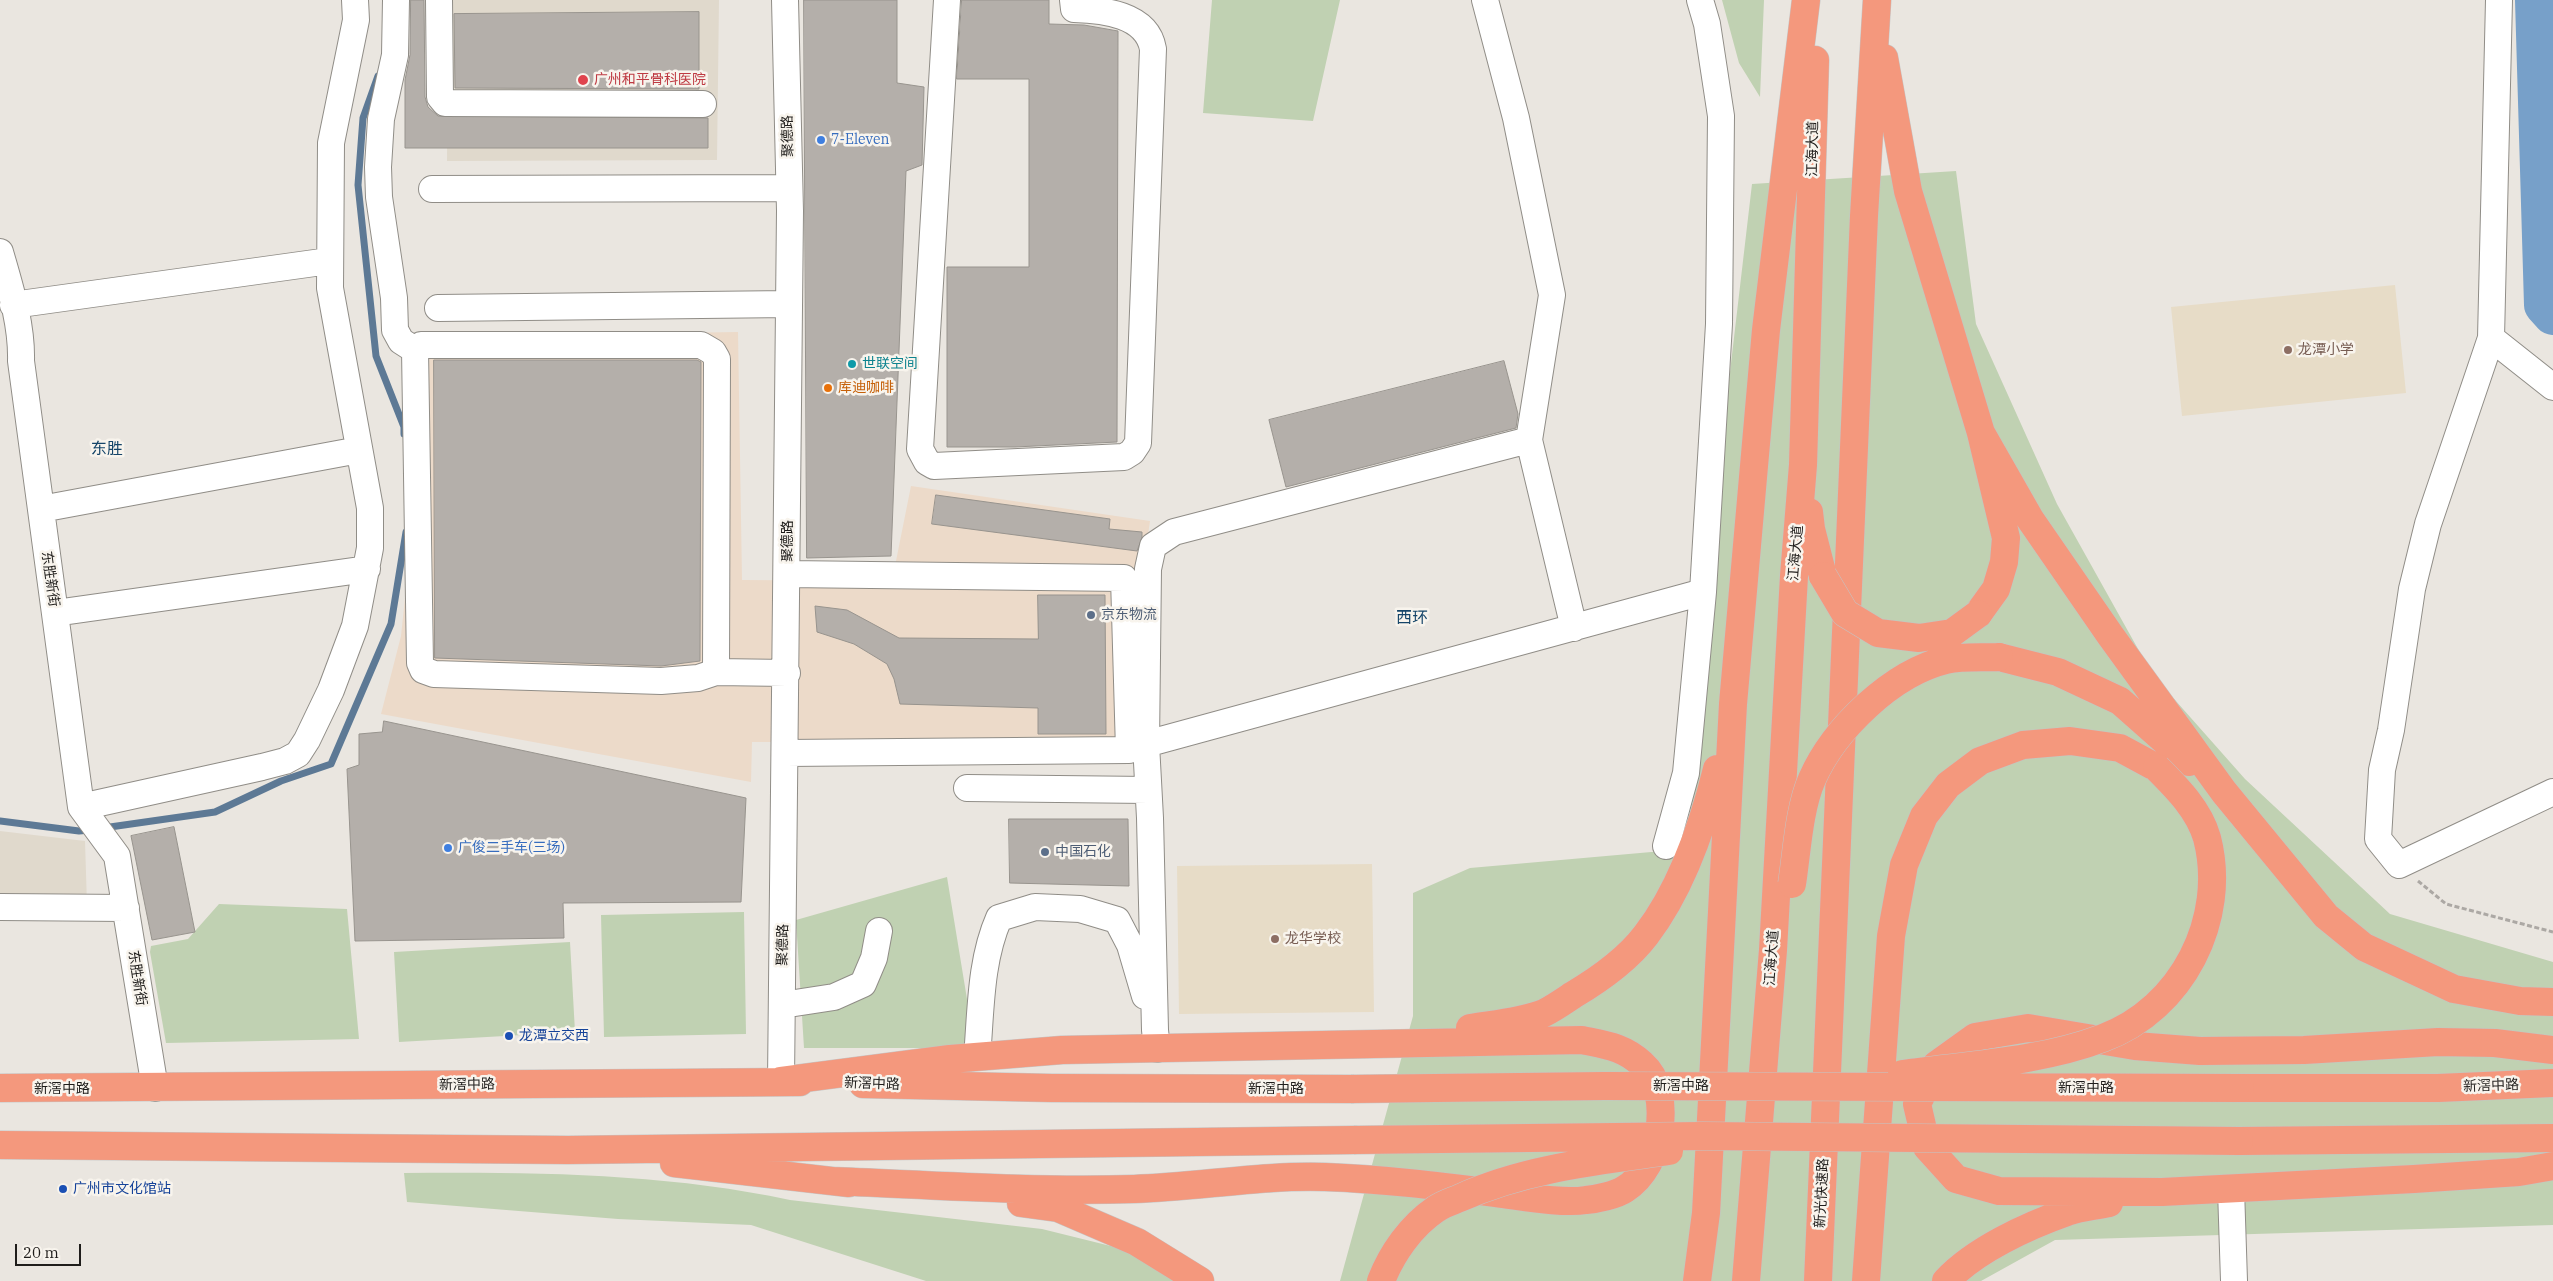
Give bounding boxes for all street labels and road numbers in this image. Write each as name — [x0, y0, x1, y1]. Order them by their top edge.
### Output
street label: 聚德路 — [779, 115, 797, 157]
street label: 江海大道 — [1804, 121, 1822, 177]
street label: 聚德路 — [780, 520, 796, 562]
street label: 江海大道 — [1785, 524, 1807, 582]
street label: 东胜新街 — [38, 550, 62, 608]
street label: 聚德路 — [774, 924, 792, 966]
street label: 江海大道 — [1762, 929, 1782, 987]
street label: 东胜新街 — [124, 949, 150, 1007]
street label: 新滘中路 — [844, 1075, 900, 1093]
street label: 新滘中路 — [439, 1076, 495, 1094]
street label: 新滘中路 — [2463, 1077, 2519, 1095]
street label: 新滘中路 — [1653, 1078, 1709, 1094]
street label: 新滘中路 — [2058, 1080, 2114, 1096]
street label: 新滘中路 — [34, 1081, 90, 1097]
street label: 新滘中路 — [1248, 1081, 1304, 1097]
street label: 新光快速路 — [1812, 1158, 1832, 1228]

